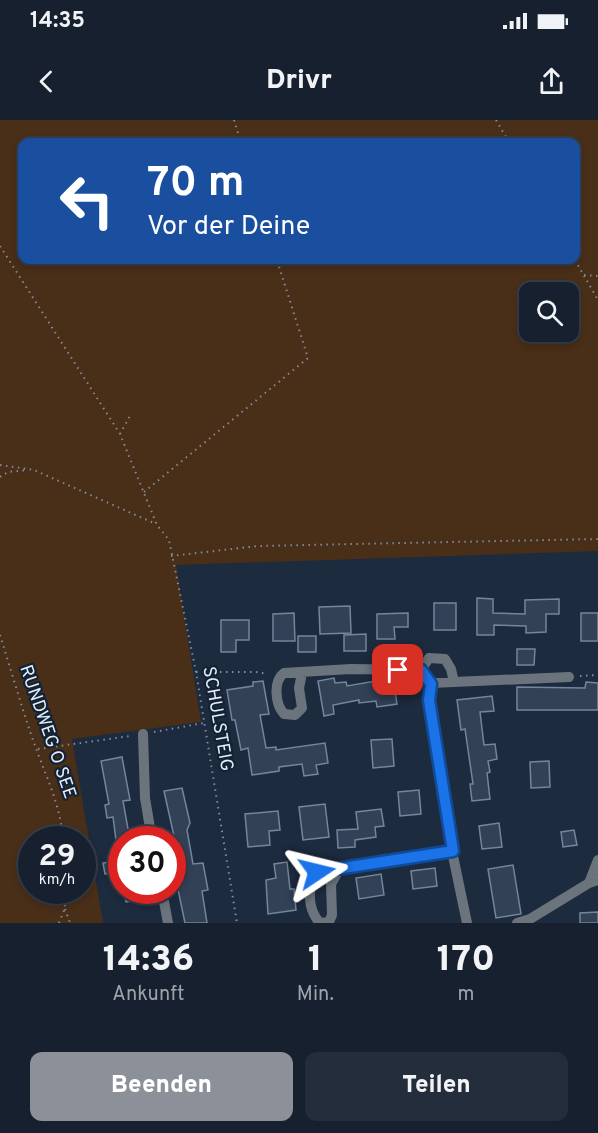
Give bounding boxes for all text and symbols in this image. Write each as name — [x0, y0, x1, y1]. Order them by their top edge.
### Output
text: 14:35 — [30, 8, 85, 35]
text: Drivr — [266, 64, 332, 98]
icon: back — [30, 65, 63, 98]
icon: share — [535, 65, 568, 98]
text: 70 m — [147, 158, 245, 211]
icon: left — [48, 162, 126, 240]
text: Vor der Deine — [147, 210, 310, 244]
map controls — [519, 282, 579, 342]
button: search — [519, 282, 579, 342]
pin — [372, 644, 423, 695]
icon: arrive — [381, 653, 414, 686]
street label: RUNDWEG O SEE — [13, 662, 81, 802]
street label: SCHULSTEIG — [196, 665, 238, 773]
speed limit sign: 30 — [108, 826, 186, 904]
text: 29 — [39, 839, 75, 876]
position arrow — [285, 840, 349, 904]
text: km/h — [39, 871, 75, 890]
text: 14:36 — [103, 938, 194, 984]
text: 1 — [308, 938, 323, 984]
text: 170 — [437, 938, 495, 984]
text: Ankunft — [112, 982, 185, 1008]
text: Min. — [297, 982, 334, 1008]
text: m — [457, 982, 474, 1008]
button: Beenden — [30, 1052, 293, 1121]
button: Teilen — [305, 1052, 568, 1121]

